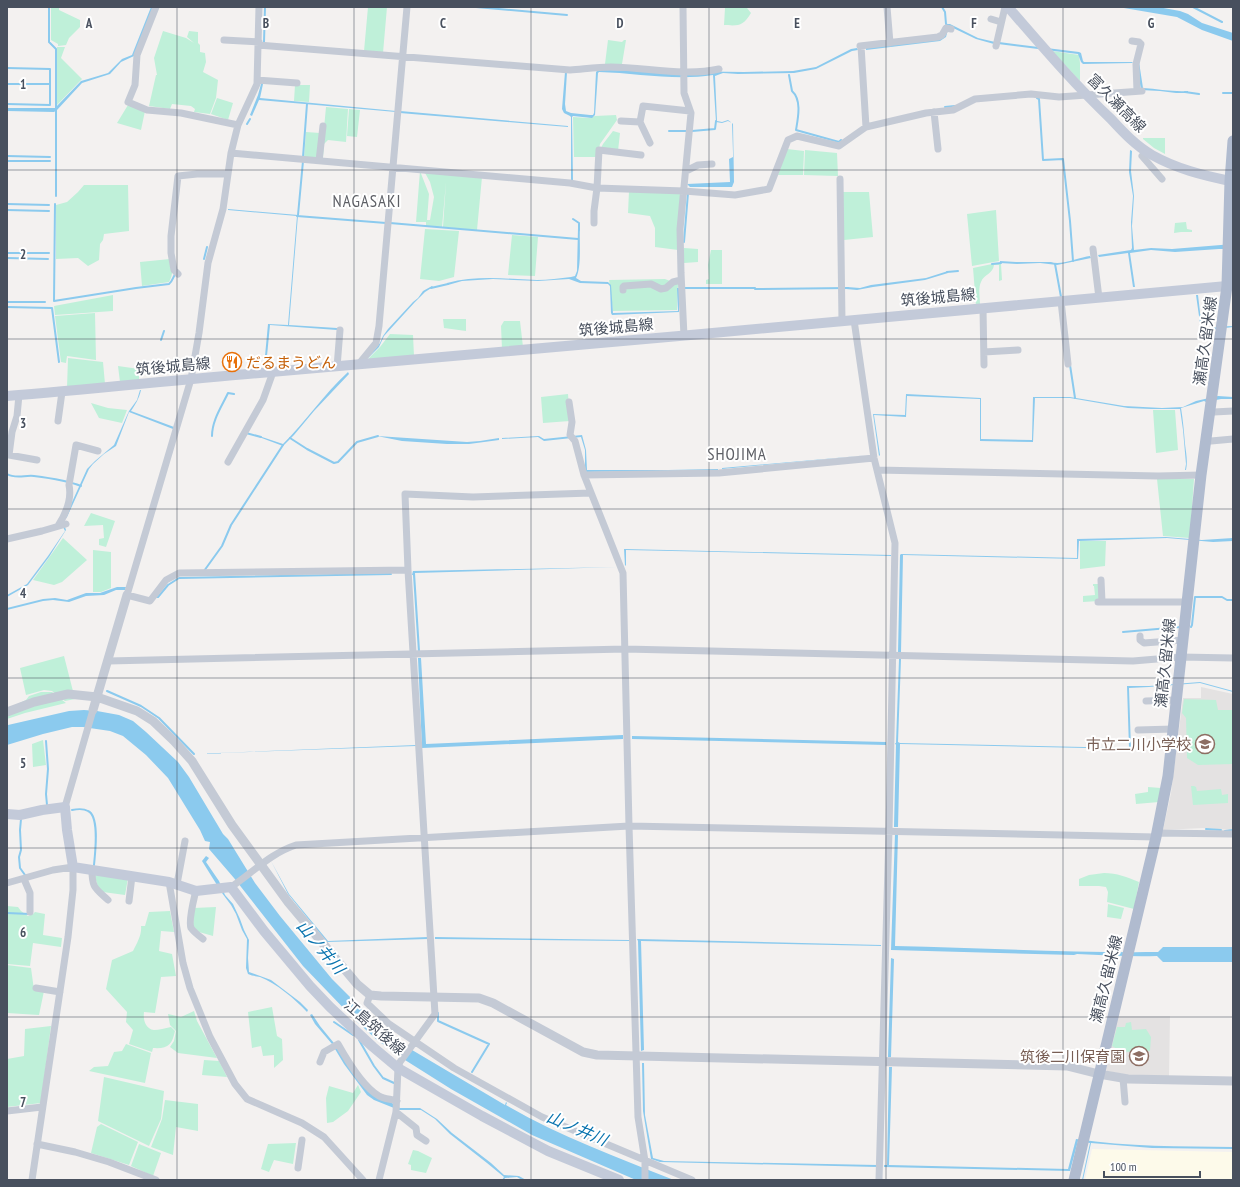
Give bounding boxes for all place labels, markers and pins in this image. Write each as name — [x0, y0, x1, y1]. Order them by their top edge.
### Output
restaurant icon: だるまうどん — [221, 351, 243, 373]
place label: だるまうどん — [246, 353, 336, 372]
school or university icon: 市立二川小学校 — [1194, 733, 1216, 755]
place label: 市立二川小学校 — [1086, 735, 1191, 754]
school or university icon: 筑後二川保育園 — [1128, 1045, 1150, 1067]
place label: 筑後二川保育園 — [1020, 1047, 1125, 1066]

